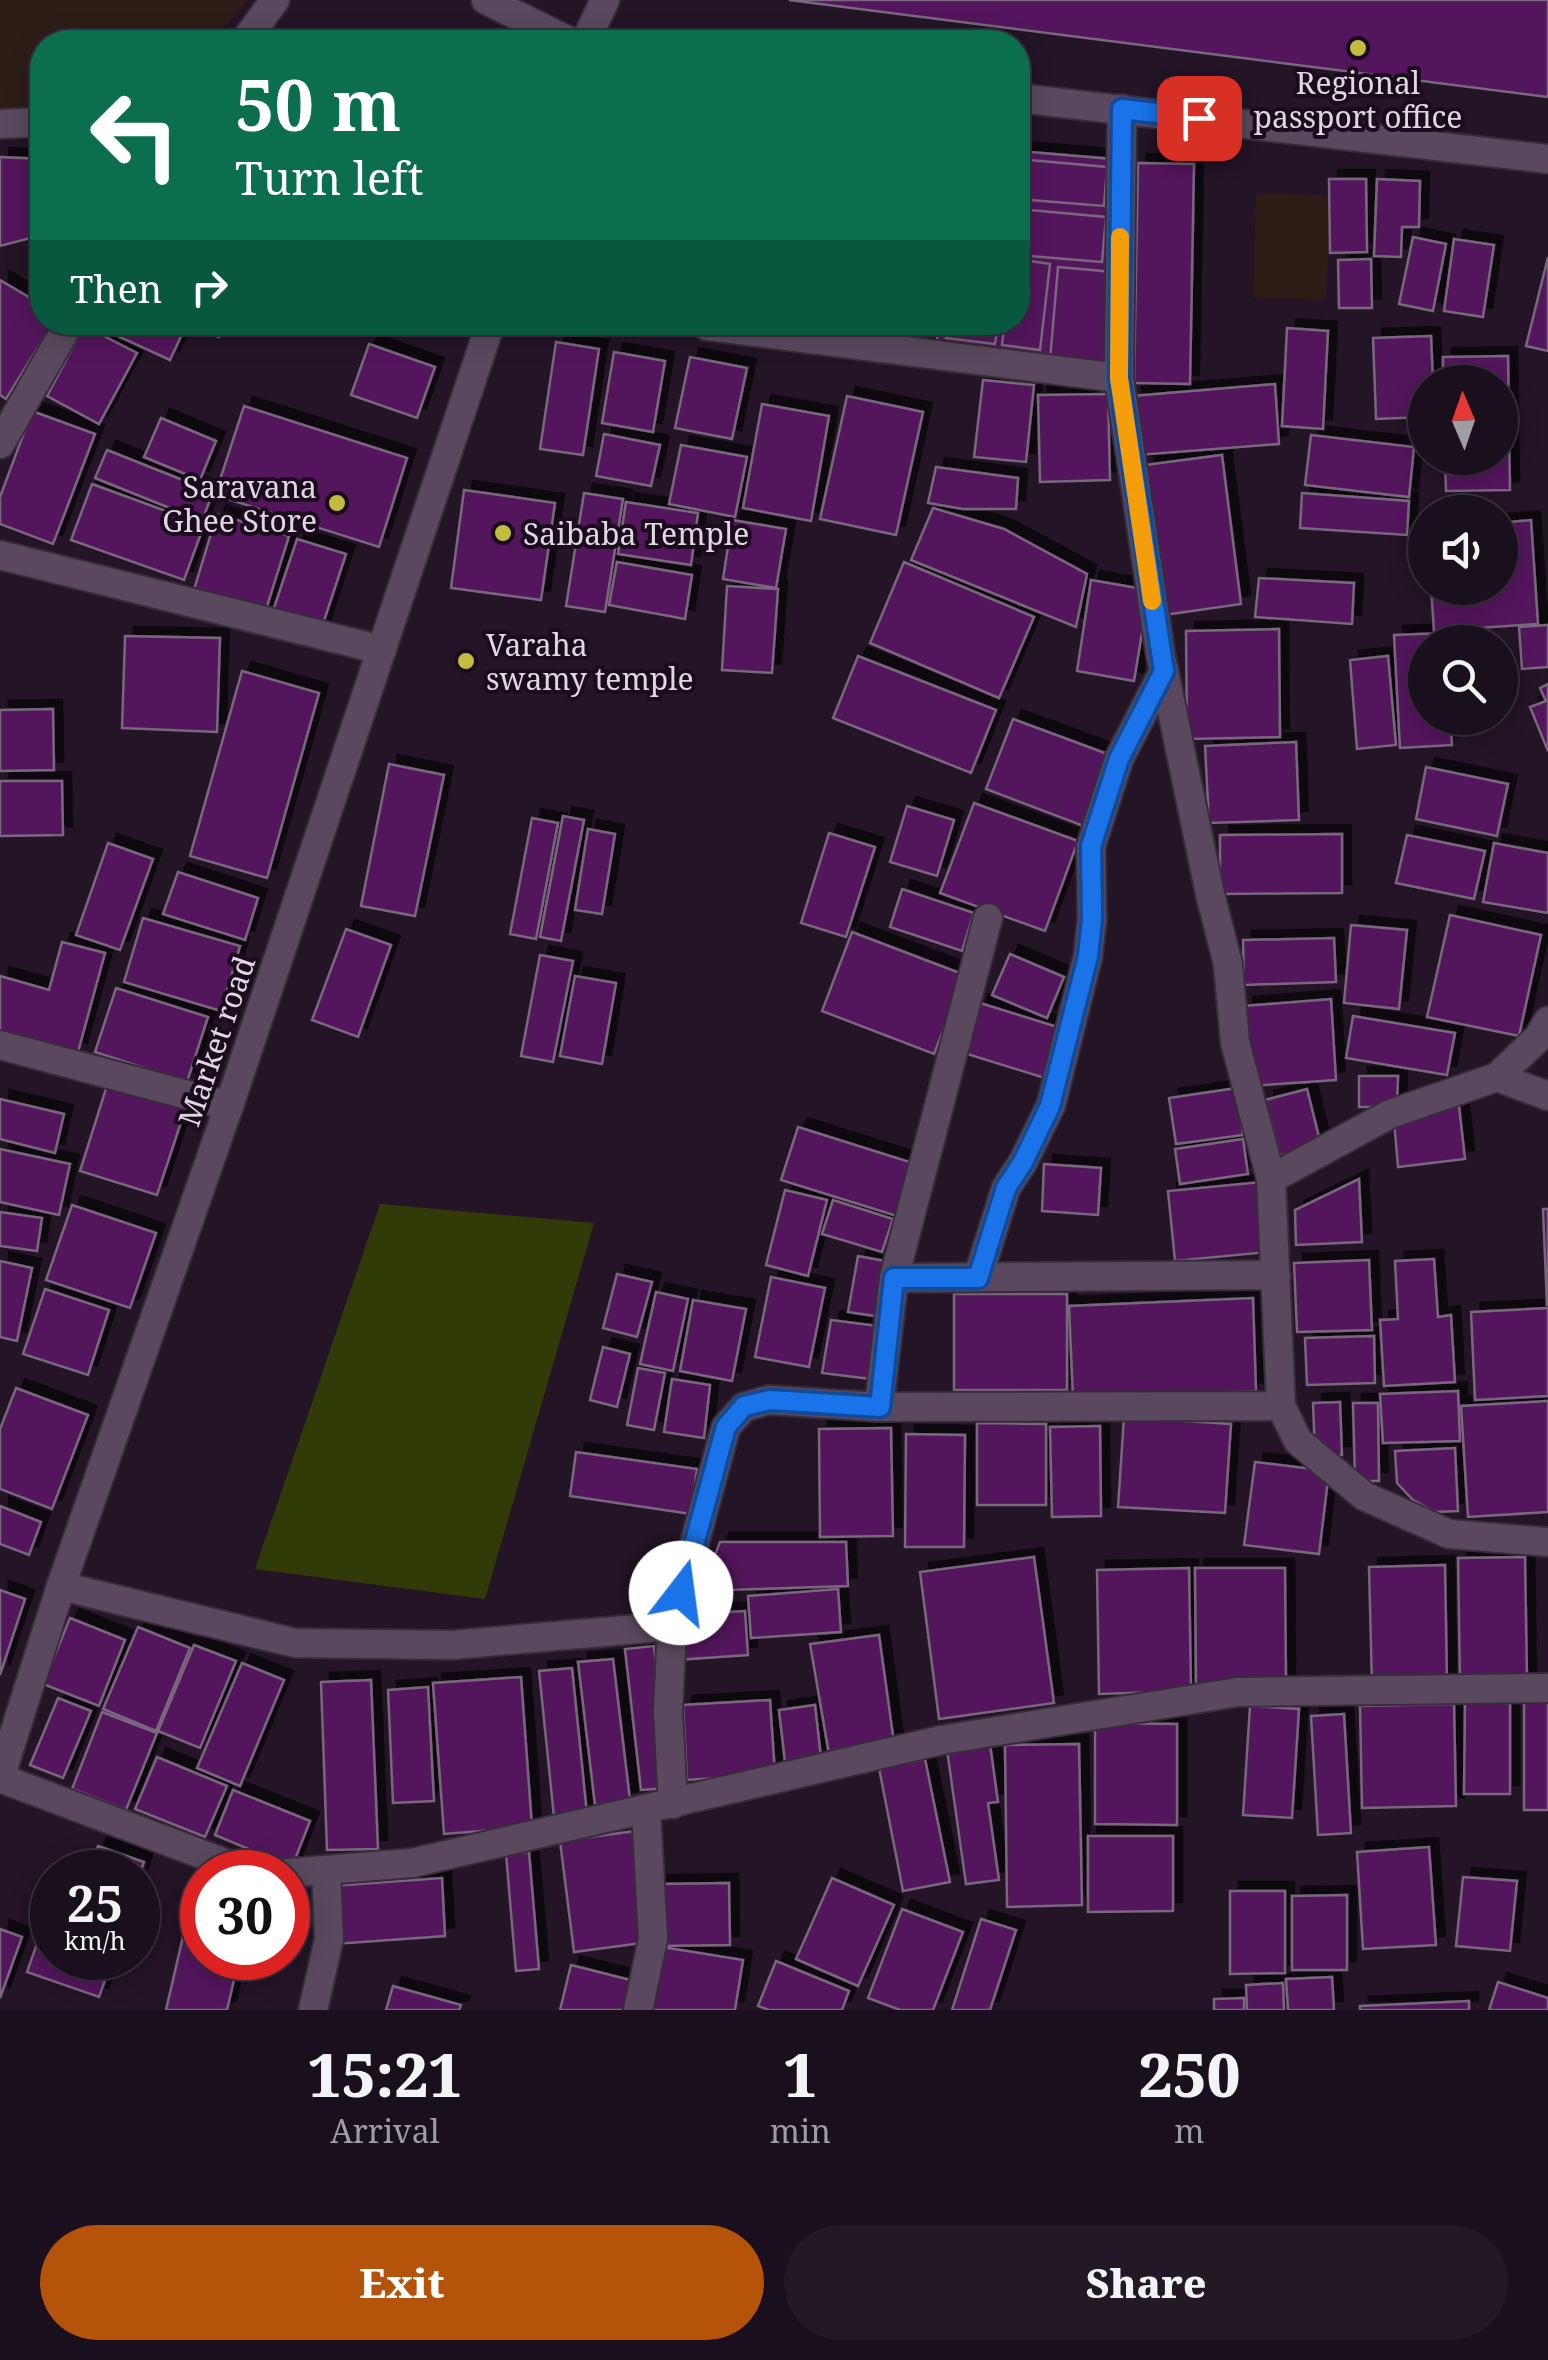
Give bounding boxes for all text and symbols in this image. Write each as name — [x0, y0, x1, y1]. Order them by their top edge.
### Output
marker: Regional passport office — [1347, 37, 1369, 59]
text: 50 m — [235, 56, 401, 152]
place label: Regional passport office — [1254, 62, 1462, 137]
icon: left — [70, 70, 200, 200]
pin — [1157, 76, 1242, 161]
icon: arrive — [1172, 91, 1227, 146]
text: Turn left — [235, 147, 424, 208]
icon: right — [182, 260, 237, 315]
text: Then — [70, 262, 162, 314]
north arrow — [1408, 365, 1518, 475]
map controls — [1408, 365, 1518, 735]
place label: Saravana Ghee Store — [162, 466, 317, 541]
marker: Saravana Ghee Store — [326, 492, 348, 514]
button: sound — [1408, 495, 1518, 605]
place label: Saibaba Temple — [523, 513, 749, 554]
marker: Saibaba Temple — [492, 522, 514, 544]
place label: Varaha swamy temple — [486, 624, 694, 699]
button: search — [1408, 625, 1518, 735]
marker: Varaha swamy temple — [455, 650, 477, 672]
street label: Market road — [168, 951, 264, 1131]
position arrow — [629, 1541, 733, 1645]
speed limit sign: 30 — [180, 1850, 310, 1980]
text: 25 — [67, 1869, 123, 1937]
text: km/h — [64, 1923, 126, 1957]
text: 15:21 — [308, 2033, 462, 2115]
text: 1 — [783, 2033, 817, 2115]
text: 250 — [1138, 2033, 1240, 2115]
text: Arrival — [330, 2109, 440, 2152]
text: min — [770, 2109, 831, 2152]
text: m — [1174, 2109, 1205, 2152]
button: Exit — [40, 2225, 764, 2340]
button: Share — [784, 2225, 1508, 2340]

